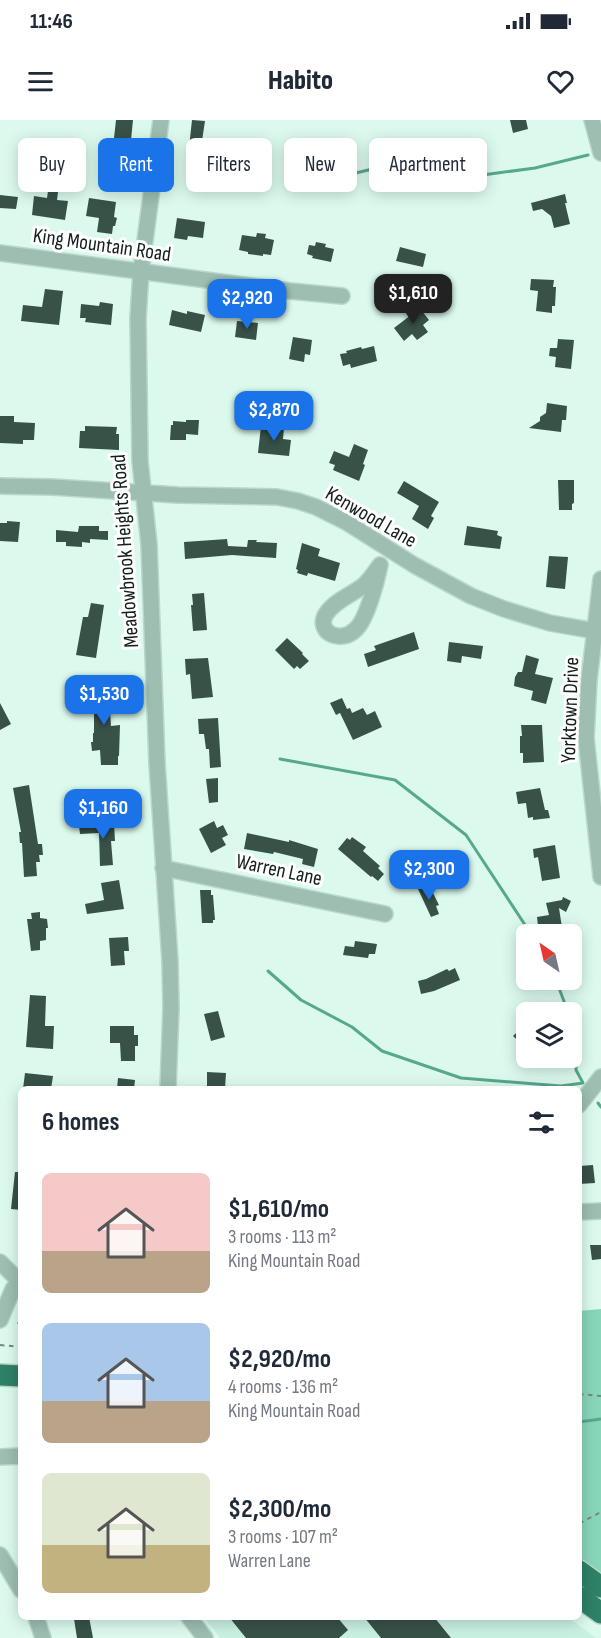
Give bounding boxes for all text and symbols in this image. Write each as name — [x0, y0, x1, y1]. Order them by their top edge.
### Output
text: 11:46 — [30, 8, 73, 35]
icon: menu — [24, 65, 57, 98]
text: Habito — [268, 65, 333, 97]
icon: heart — [544, 65, 577, 98]
chip: Buy — [18, 138, 86, 192]
chip: Rent — [98, 138, 174, 192]
chip: Filters — [186, 138, 272, 192]
chip: New — [284, 138, 357, 192]
chip: Apartment — [369, 138, 487, 192]
street label: King Mountain Road — [31, 223, 173, 267]
pin: $1,610 — [364, 274, 462, 325]
pin: $2,920 — [198, 279, 296, 330]
text: $1,610 — [388, 281, 438, 305]
text: $2,920 — [221, 286, 273, 310]
pin: $2,870 — [225, 391, 323, 442]
text: $2,870 — [248, 398, 300, 422]
street label: Meadowbrook Heights Road — [106, 453, 144, 649]
street label: Kenwood Lane — [321, 481, 421, 553]
street label: Yorktown Drive — [556, 657, 584, 763]
pin: $1,530 — [55, 675, 153, 726]
text: $1,530 — [79, 682, 129, 706]
pin: $1,160 — [54, 789, 152, 840]
text: $1,160 — [78, 796, 128, 820]
street label: Warren Lane — [234, 849, 324, 891]
pin: $2,300 — [380, 850, 478, 901]
text: $2,300 — [403, 857, 455, 881]
north arrow — [516, 924, 582, 990]
map controls — [516, 924, 582, 1068]
button: layers — [516, 1002, 582, 1068]
icon: filters — [525, 1106, 558, 1139]
text: 6 homes — [42, 1107, 120, 1138]
text: $1,610/mo — [228, 1194, 329, 1225]
icon: home — [90, 1197, 162, 1269]
text: 3 rooms · 113 m² — [228, 1225, 337, 1249]
text: King Mountain Road — [228, 1249, 360, 1273]
text: $2,920/mo — [228, 1344, 331, 1375]
icon: home — [90, 1347, 162, 1419]
text: 4 rooms · 136 m² — [228, 1375, 338, 1399]
text: King Mountain Road — [228, 1399, 360, 1423]
text: $2,300/mo — [228, 1494, 331, 1525]
icon: home — [90, 1497, 162, 1569]
text: 3 rooms · 107 m² — [228, 1525, 338, 1549]
text: Warren Lane — [228, 1549, 311, 1573]

